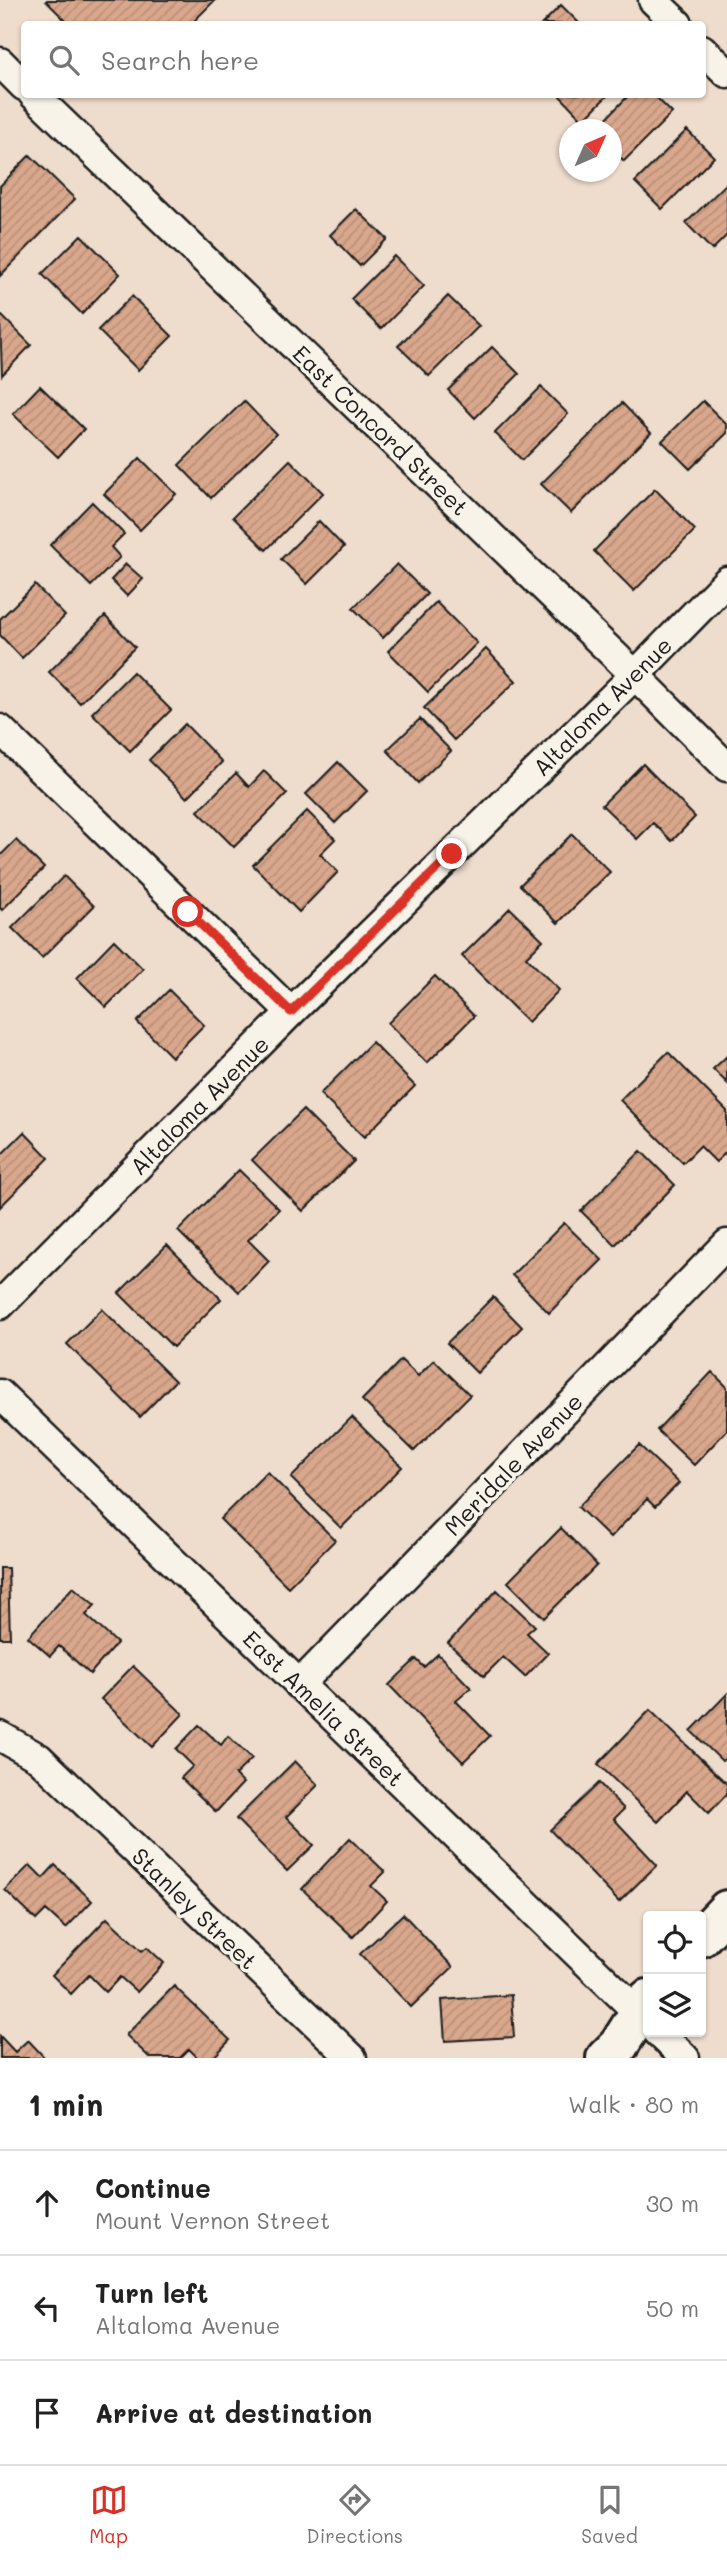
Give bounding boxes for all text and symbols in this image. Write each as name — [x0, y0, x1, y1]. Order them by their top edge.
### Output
search box — [21, 21, 706, 98]
icon: search — [45, 41, 83, 79]
text: Search here — [101, 43, 259, 77]
north arrow — [559, 119, 622, 182]
street label: East Concord Street — [287, 338, 475, 522]
street label: Altaloma Avenue — [526, 630, 678, 782]
route end — [436, 838, 467, 869]
route start — [172, 896, 203, 927]
street label: Altaloma Avenue — [123, 1029, 275, 1181]
street label: Meridale Avenue — [437, 1386, 589, 1542]
street label: East Amelia Street — [237, 1623, 411, 1793]
street label: Stanley Street — [126, 1841, 264, 1975]
map controls — [643, 1911, 706, 2037]
button: locate — [643, 1911, 706, 1974]
button: layers — [643, 1974, 706, 2037]
text: 1 min — [28, 2084, 103, 2124]
text: Walk · 80 m — [568, 2089, 699, 2119]
text: Continue — [95, 2171, 211, 2205]
icon: ahead — [28, 2184, 66, 2222]
text: 30 m — [646, 2188, 699, 2218]
text: Mount Vernon Street — [95, 2205, 330, 2235]
text: Turn left — [95, 2276, 208, 2310]
icon: left — [28, 2289, 66, 2327]
text: 50 m — [646, 2293, 699, 2323]
text: Altaloma Avenue — [95, 2310, 280, 2340]
icon: arrive — [28, 2394, 66, 2432]
text: Arrive at destination — [95, 2396, 372, 2430]
tab: Map — [89, 2481, 128, 2548]
tab: Directions — [306, 2481, 403, 2548]
tab: Saved — [581, 2481, 638, 2548]

